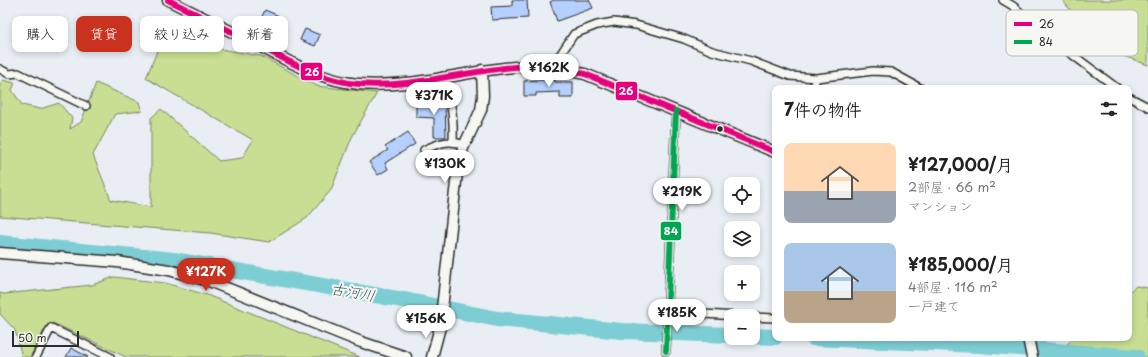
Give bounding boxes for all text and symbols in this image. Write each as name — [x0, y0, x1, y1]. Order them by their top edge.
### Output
legend — [1006, 10, 1138, 56]
text: 26 — [1039, 15, 1054, 32]
chip: 購入 — [12, 16, 68, 52]
chip: 賃貸 — [76, 16, 132, 52]
chip: 絞り込み — [140, 16, 224, 52]
chip: 新着 — [232, 16, 288, 52]
text: 84 — [1039, 33, 1053, 50]
pin: ¥162K — [521, 54, 577, 88]
text: ¥162K — [529, 57, 569, 76]
line badge: 26 — [300, 62, 323, 81]
text: 26 — [305, 63, 319, 80]
line badge: 26 — [615, 81, 638, 101]
pin: ¥371K — [406, 82, 462, 116]
text: 26 — [619, 82, 633, 99]
text: ¥371K — [415, 85, 453, 104]
text: 7件の物件 — [784, 96, 862, 122]
icon: filters — [1098, 98, 1120, 120]
unlabelled marker — [715, 124, 725, 134]
pin: ¥130K — [417, 150, 473, 184]
text: ¥127,000/月 — [908, 151, 1013, 177]
text: ¥130K — [424, 153, 466, 172]
icon: home — [816, 159, 864, 207]
map controls — [724, 177, 760, 345]
button: locate — [724, 177, 760, 213]
text: 2部屋 · 66 m² — [908, 177, 996, 196]
pin: ¥219K — [654, 178, 710, 212]
text: ¥219K — [662, 181, 702, 200]
text: マンション — [908, 196, 972, 215]
line badge: 84 — [660, 221, 682, 241]
button: layers — [724, 221, 760, 257]
text: 84 — [664, 222, 679, 239]
text: ¥185,000/月 — [908, 251, 1013, 277]
pin: ¥127K — [178, 258, 234, 292]
icon: home — [816, 259, 864, 307]
text: ¥127K — [186, 261, 226, 280]
button: + — [724, 265, 760, 301]
water label: 古河川 — [329, 276, 377, 306]
text: 4部屋 · 116 m² — [908, 277, 998, 296]
text: 一戸建て — [908, 296, 960, 315]
pin: ¥185K — [649, 299, 705, 333]
text: ¥185K — [657, 302, 697, 321]
pin: ¥156K — [398, 305, 454, 339]
text: ¥156K — [406, 308, 446, 327]
button: − — [724, 309, 760, 345]
scale bar — [12, 329, 79, 348]
text: 50 m — [18, 329, 47, 346]

